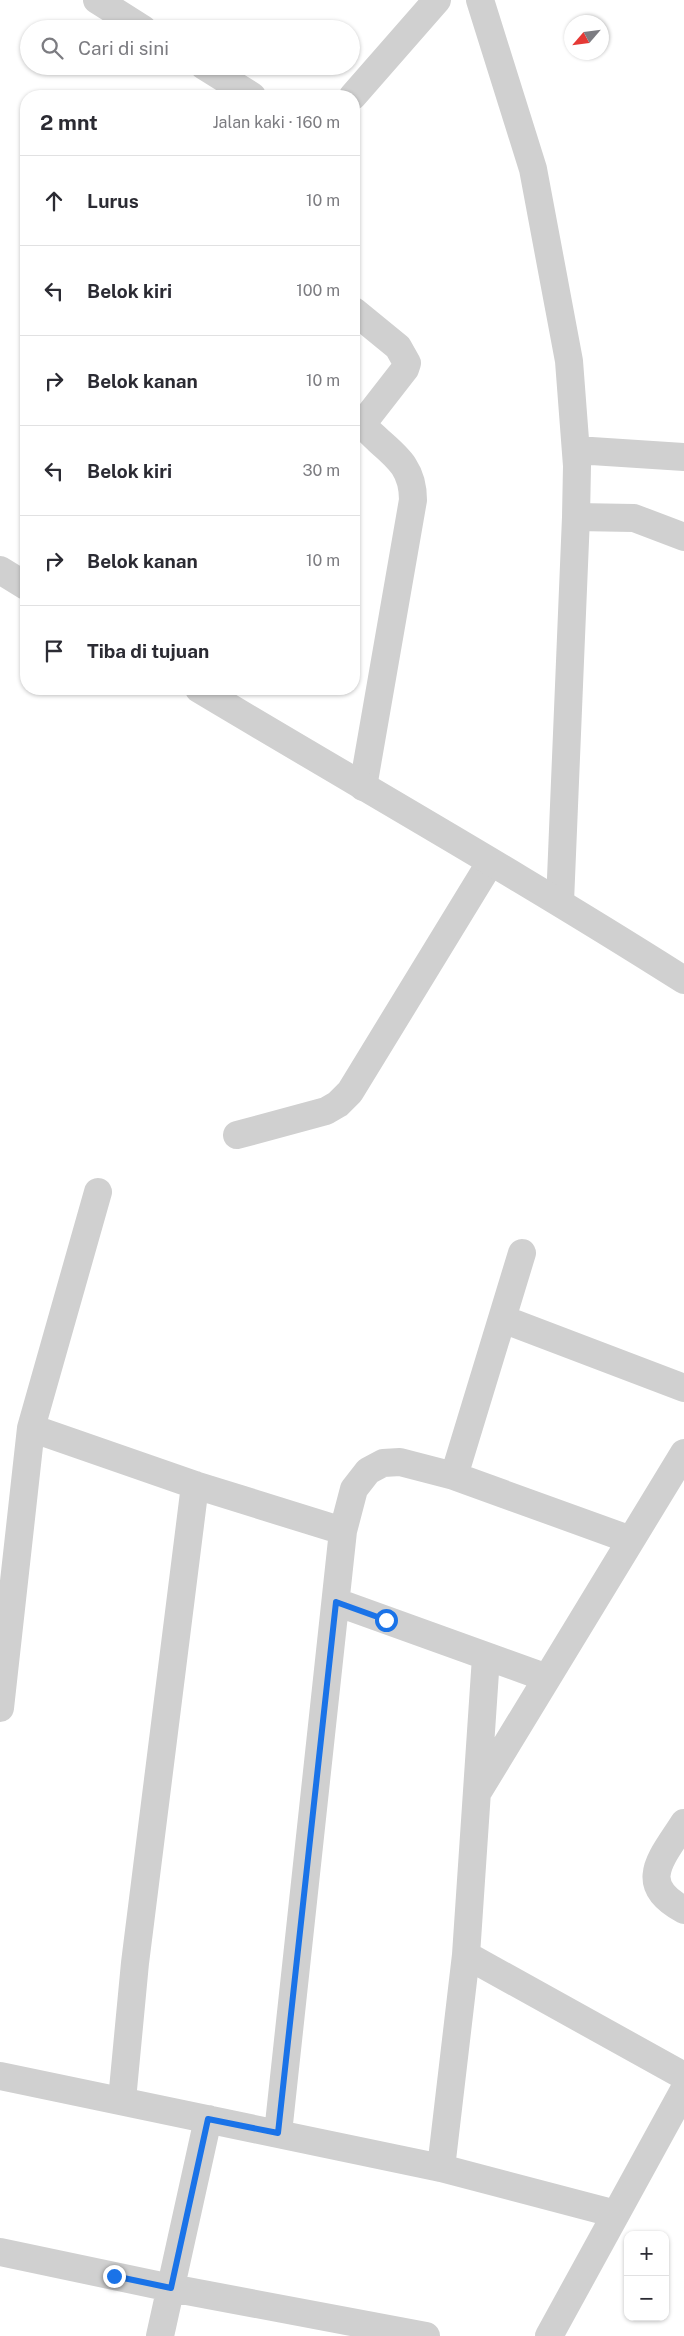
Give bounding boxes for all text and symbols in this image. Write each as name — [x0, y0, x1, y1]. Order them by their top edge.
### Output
north arrow — [564, 15, 609, 60]
search box — [20, 20, 360, 75]
icon: search — [38, 34, 66, 62]
text: Cari di sini — [78, 37, 169, 59]
text: 2 mnt — [40, 110, 98, 135]
text: Jalan kaki · 160 m — [212, 113, 340, 132]
icon: ahead — [40, 187, 68, 215]
text: Lurus — [87, 190, 139, 212]
text: 10 m — [306, 191, 340, 210]
icon: left — [40, 277, 68, 305]
text: Belok kiri — [87, 280, 172, 302]
text: 100 m — [296, 281, 340, 300]
icon: right — [40, 367, 68, 395]
text: Belok kanan — [87, 370, 198, 392]
text: 10 m — [306, 371, 340, 390]
icon: left — [40, 457, 68, 485]
text: Belok kiri — [87, 460, 172, 482]
text: 30 m — [303, 461, 340, 480]
icon: right — [40, 547, 68, 575]
text: Belok kanan — [87, 550, 198, 572]
text: 10 m — [306, 551, 340, 570]
icon: arrive — [40, 637, 68, 665]
text: Tiba di tujuan — [87, 640, 209, 662]
route start — [375, 1609, 398, 1632]
map controls — [624, 2231, 669, 2321]
button: + — [624, 2231, 669, 2276]
route end — [103, 2265, 126, 2288]
button: − — [624, 2276, 669, 2321]

